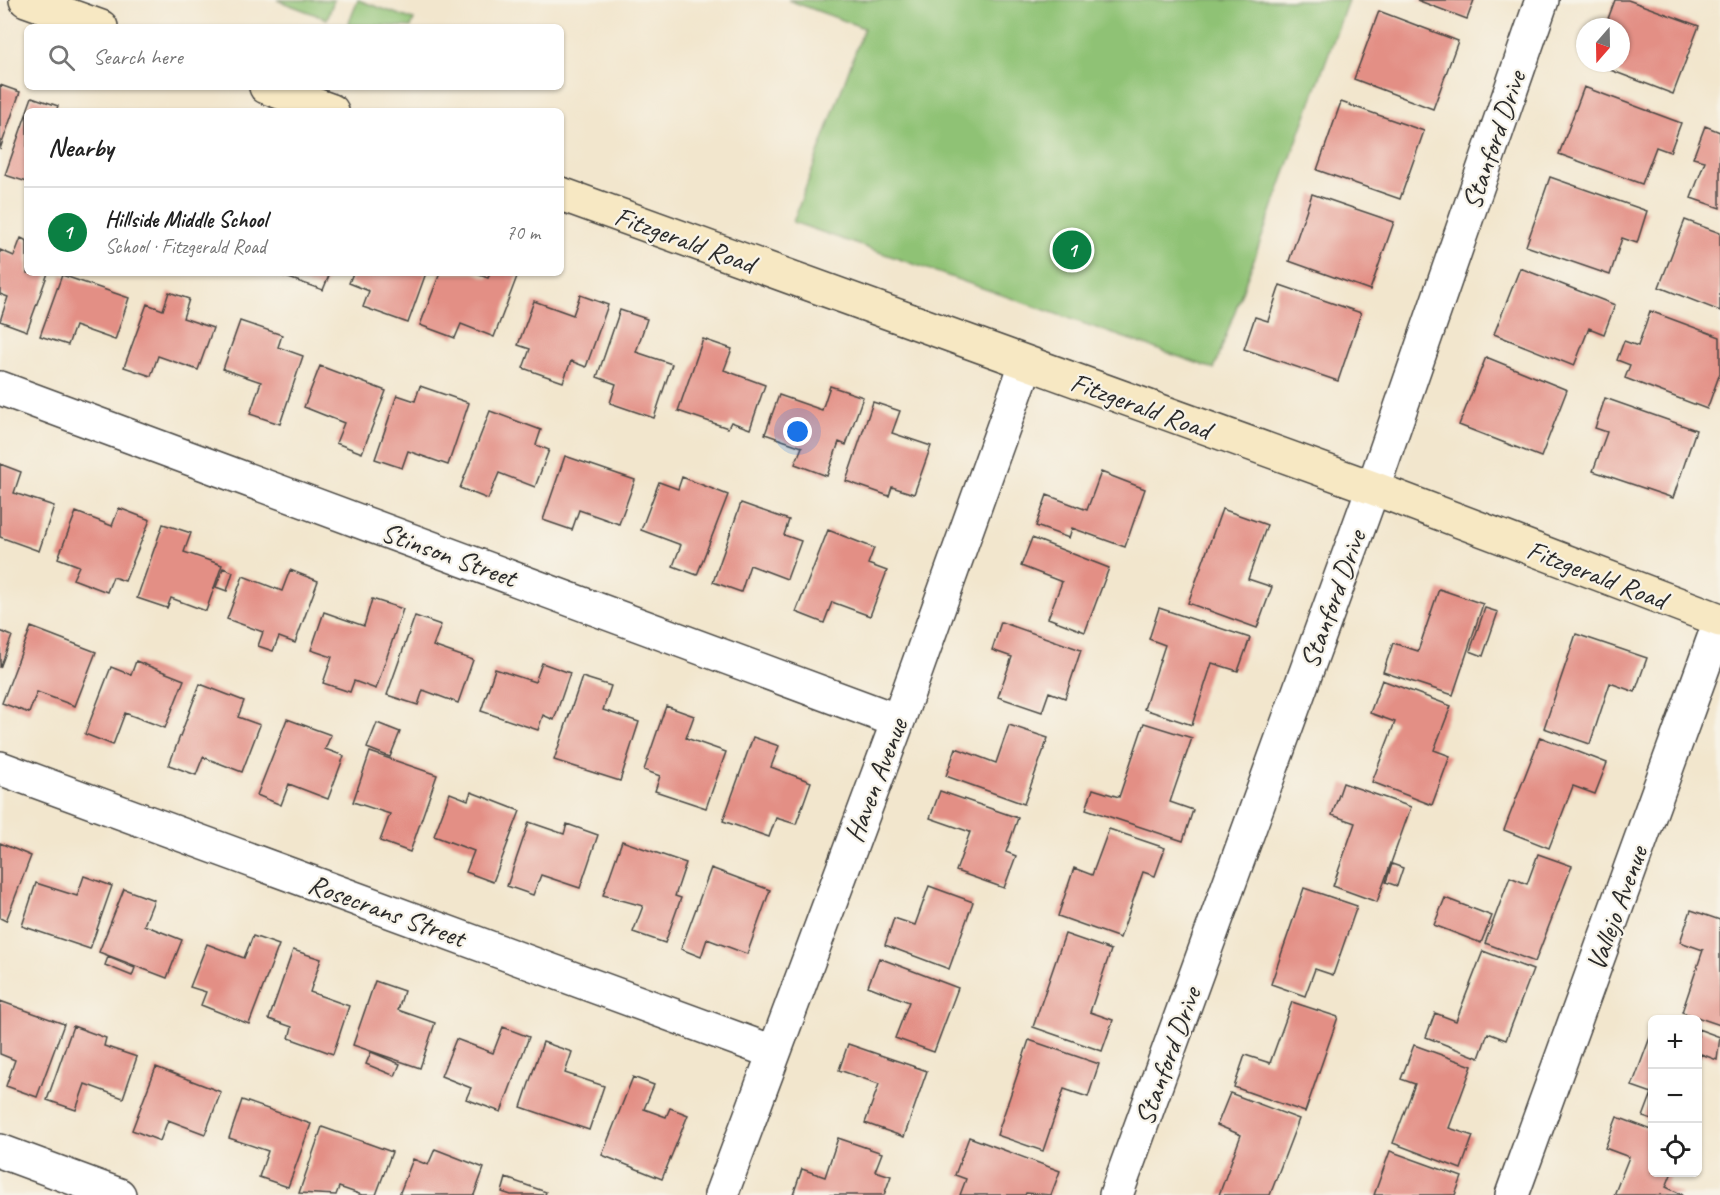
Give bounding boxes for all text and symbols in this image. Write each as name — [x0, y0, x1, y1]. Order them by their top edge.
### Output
north arrow — [1576, 18, 1630, 72]
search box — [24, 24, 564, 90]
icon: search — [45, 41, 78, 74]
text: Search here — [93, 43, 183, 71]
street label: Stanford Drive — [1453, 65, 1534, 214]
text: Nearby — [48, 131, 113, 164]
street label: Fitzgerald Road — [610, 198, 763, 282]
text: Hillside Middle School — [105, 206, 267, 234]
text: 1 — [63, 220, 72, 245]
text: 70 m — [506, 220, 540, 245]
pin: 1 — [1052, 228, 1092, 272]
text: School · Fitzgerald Road — [105, 234, 266, 259]
street label: Fitzgerald Road — [1066, 364, 1219, 448]
your location — [783, 417, 812, 446]
street label: Stinson Street — [377, 514, 523, 596]
street label: Stanford Drive — [1291, 524, 1374, 673]
street label: Fitzgerald Road — [1522, 532, 1675, 618]
street label: Haven Avenue — [836, 712, 916, 847]
street label: Vallejo Avenue — [1578, 839, 1656, 975]
street label: Rosecrans Street — [304, 866, 472, 956]
street label: Stanford Drive — [1126, 981, 1209, 1130]
map controls — [1648, 1015, 1702, 1177]
button: + — [1648, 1015, 1702, 1069]
button: − — [1648, 1069, 1702, 1123]
button: locate — [1648, 1123, 1702, 1177]

